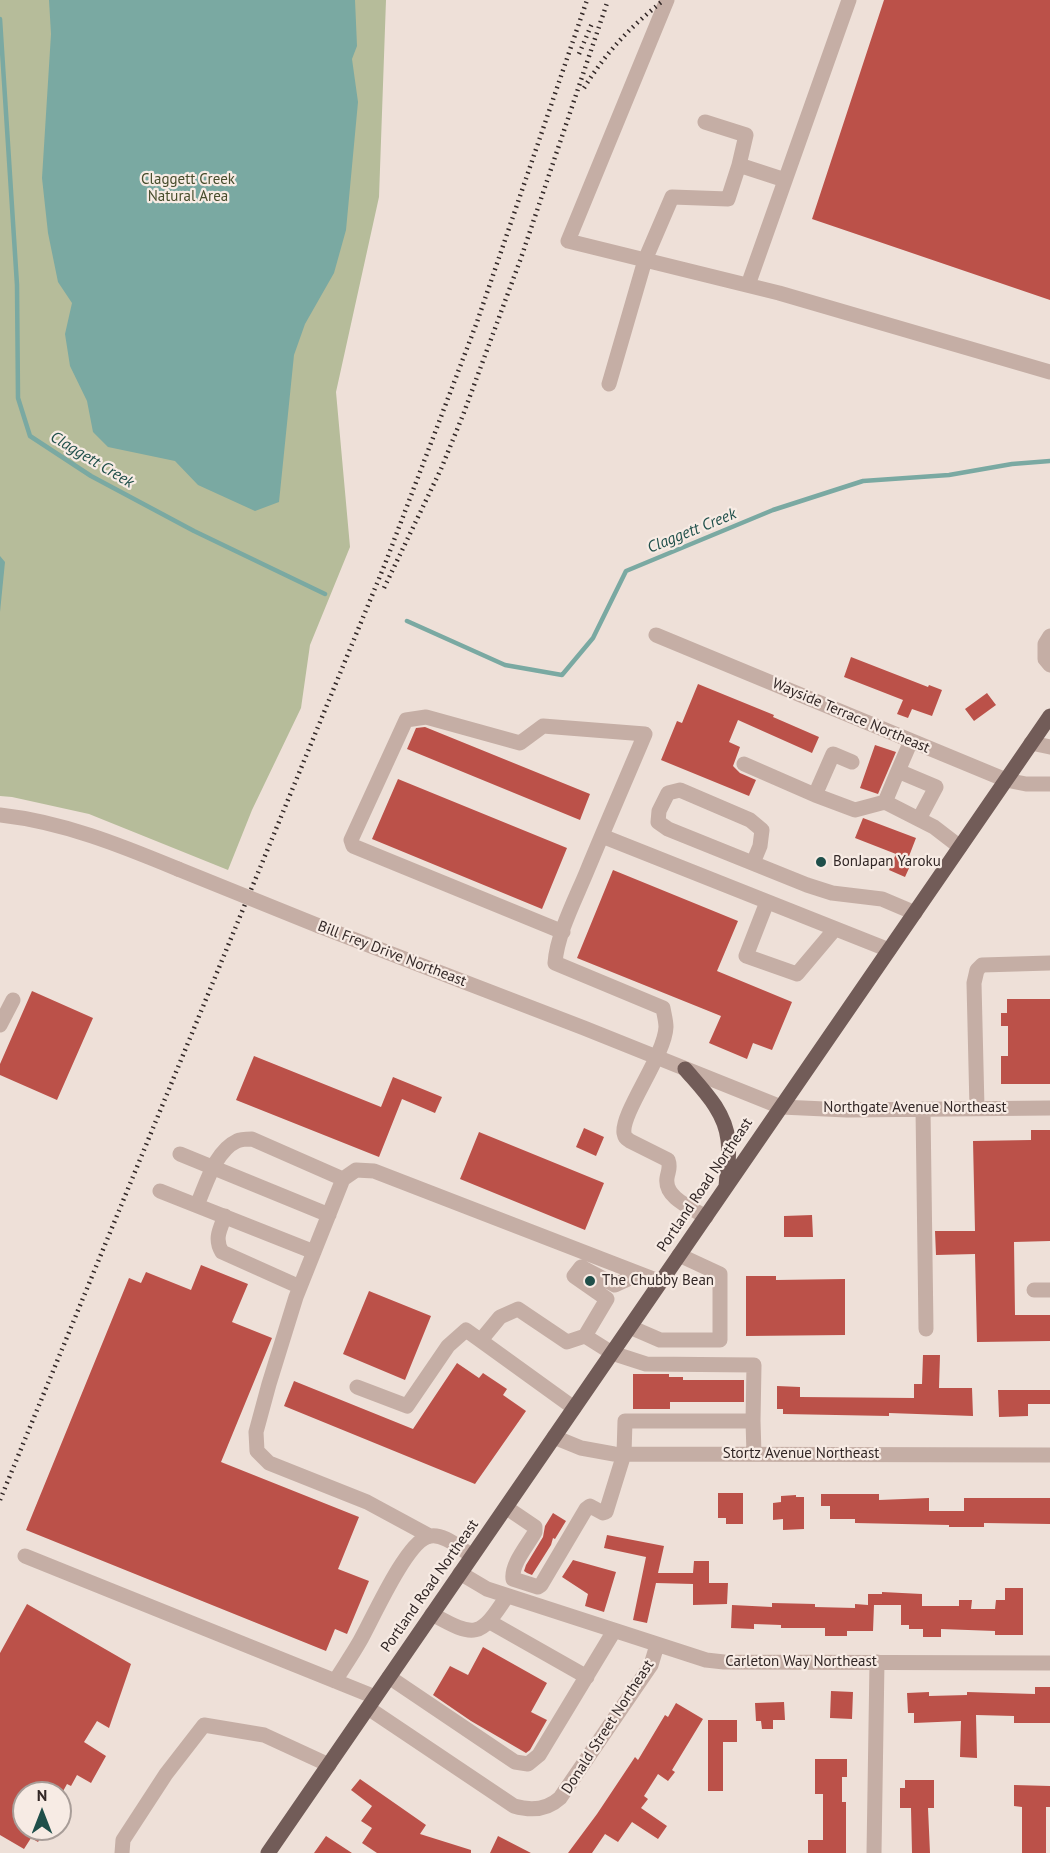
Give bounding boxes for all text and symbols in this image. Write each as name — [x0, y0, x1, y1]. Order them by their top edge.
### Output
park label: Claggett Creek Natural Area — [141, 171, 235, 206]
water label: Claggett Creek — [47, 428, 137, 492]
water label: Claggett Creek — [645, 504, 739, 558]
street label: Wayside Terrace Northeast — [770, 675, 932, 757]
place label: BonJapan Yaroku — [833, 853, 941, 871]
marker: BonJapan Yaroku — [814, 855, 828, 869]
street label: Bill Frey Drive Northeast — [315, 917, 469, 991]
street label: Northgate Avenue Northeast — [823, 1099, 1007, 1117]
street label: Portland Road Northeast — [653, 1115, 757, 1255]
place label: The Chubby Bean — [602, 1272, 714, 1290]
marker: The Chubby Bean — [583, 1274, 597, 1288]
street label: Stortz Avenue Northeast — [723, 1445, 879, 1463]
street label: Portland Road Northeast — [377, 1516, 483, 1656]
street label: Carleton Way Northeast — [725, 1653, 877, 1671]
street label: Donald Street Northeast — [558, 1657, 658, 1797]
north arrow — [12, 1781, 72, 1841]
text: N — [37, 1785, 47, 1805]

